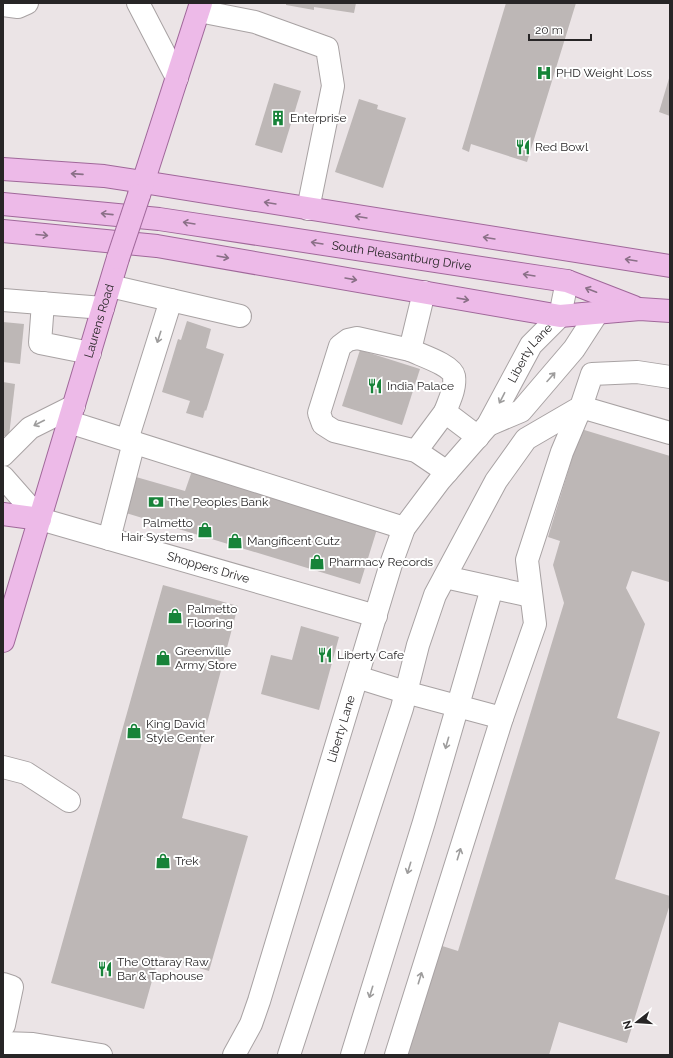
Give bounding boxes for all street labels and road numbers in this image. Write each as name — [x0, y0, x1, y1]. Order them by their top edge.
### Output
street label: South Pleasantburg Drive — [331, 238, 472, 273]
street label: Laurens Road — [81, 282, 117, 360]
street label: Liberty Lane — [505, 321, 555, 385]
street label: Shoppers Drive — [165, 549, 251, 586]
street label: Liberty Lane — [325, 694, 358, 764]

